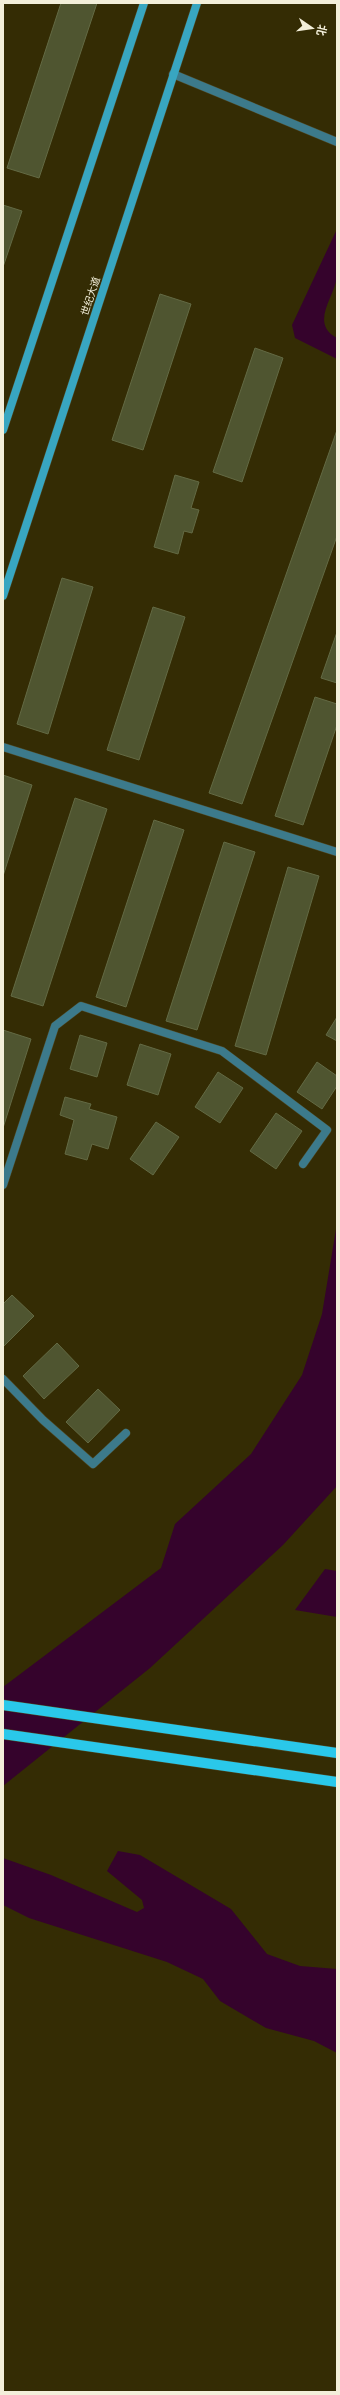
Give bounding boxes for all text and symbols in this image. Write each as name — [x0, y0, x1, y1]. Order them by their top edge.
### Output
north arrow — [292, 8, 332, 48]
text: 北 — [315, 24, 329, 37]
street label: 世纪大道 — [78, 275, 102, 317]

